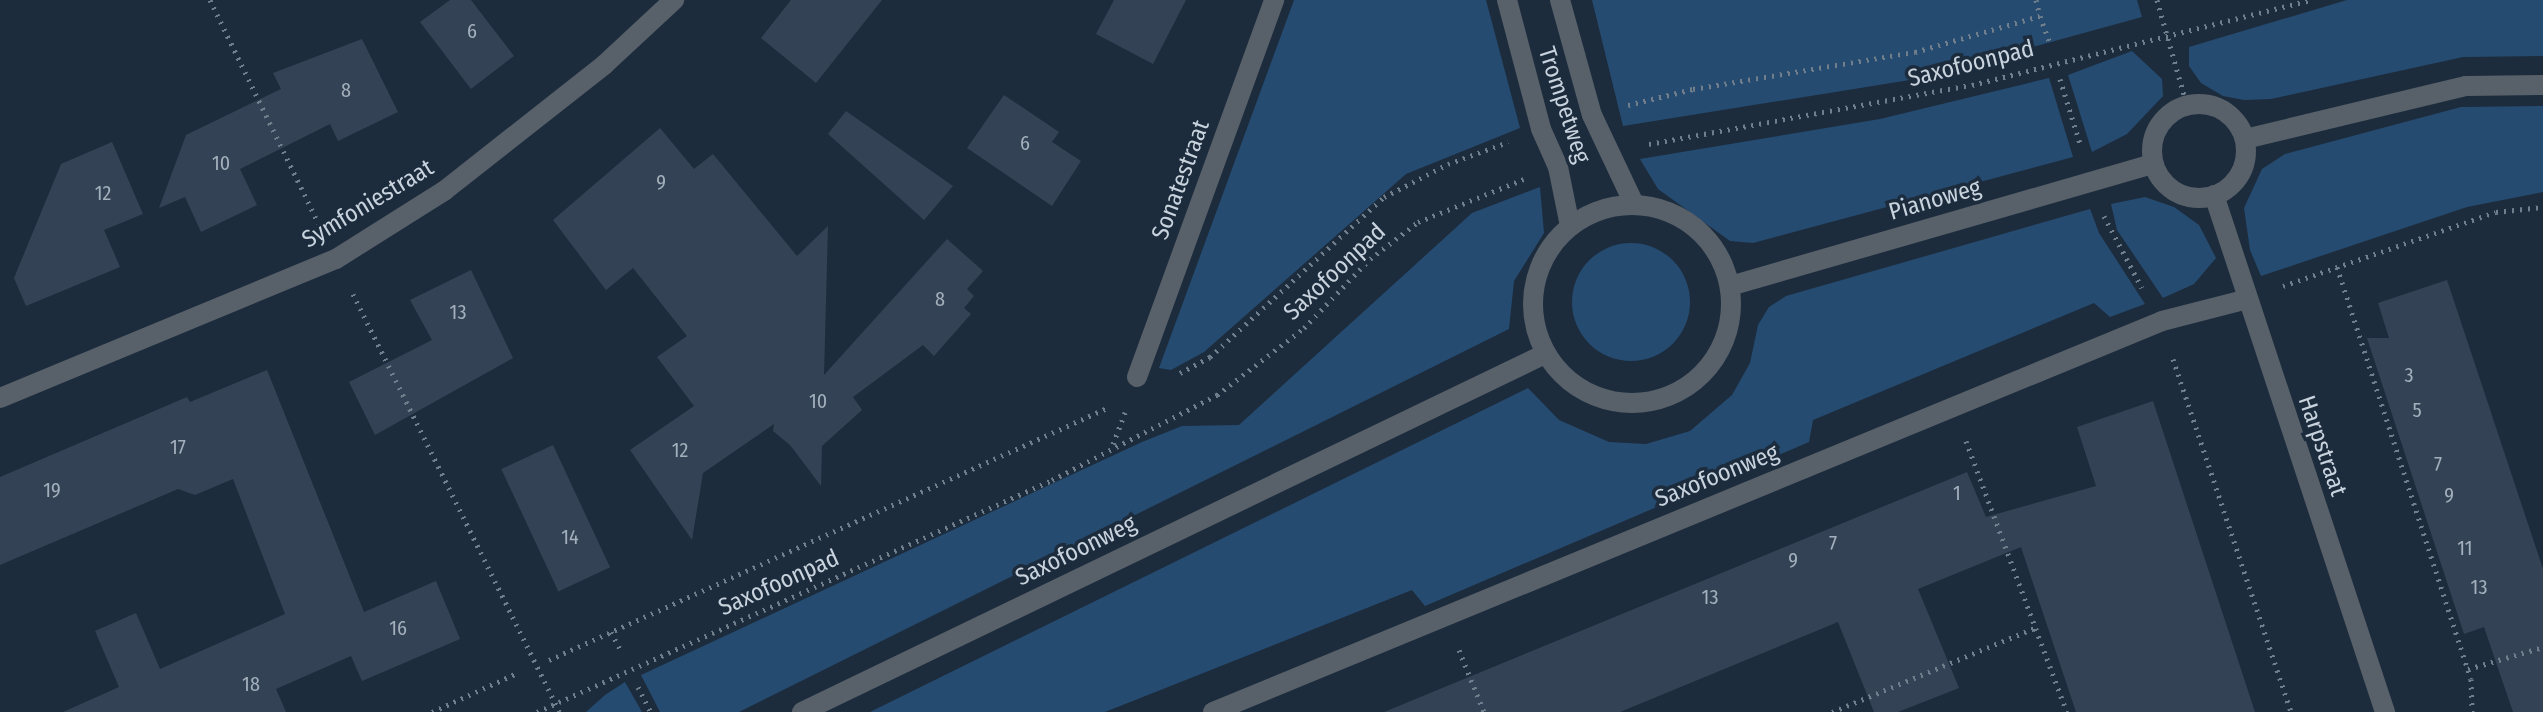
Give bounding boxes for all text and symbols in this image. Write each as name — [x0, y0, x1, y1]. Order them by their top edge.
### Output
house number: 6 — [467, 19, 477, 43]
street label: Saxofoonpad — [1905, 34, 2037, 94]
street label: Trompetweg — [1532, 43, 1596, 167]
house number: 8 — [341, 78, 351, 102]
street label: Sonatestraat — [1146, 116, 1216, 244]
house number: 6 — [1020, 131, 1030, 155]
house number: 10 — [212, 151, 230, 175]
street label: Symfoniestraat — [297, 154, 439, 254]
house number: 9 — [656, 170, 666, 194]
street label: Pianoweg — [1886, 173, 1984, 227]
house number: 12 — [95, 181, 111, 205]
street label: Saxofoonpad — [1278, 218, 1392, 326]
house number: 8 — [935, 287, 945, 311]
house number: 13 — [450, 300, 466, 324]
house number: 3 — [2404, 363, 2414, 387]
house number: 10 — [809, 389, 827, 413]
street label: Harpstraat — [2291, 392, 2353, 500]
house number: 5 — [2412, 398, 2422, 422]
house number: 17 — [170, 435, 186, 459]
house number: 12 — [672, 438, 688, 462]
street label: Saxofoonweg — [1651, 438, 1783, 514]
house number: 7 — [2434, 452, 2442, 476]
house number: 19 — [43, 478, 61, 502]
house number: 1 — [1953, 481, 1961, 505]
house number: 9 — [2444, 483, 2454, 507]
street label: Saxofoonweg — [1011, 509, 1141, 593]
house number: 14 — [561, 525, 579, 549]
house number: 7 — [1829, 531, 1837, 555]
house number: 11 — [2457, 536, 2473, 560]
street label: Saxofoonpad — [714, 544, 844, 622]
house number: 9 — [1788, 548, 1798, 572]
house number: 13 — [2471, 575, 2487, 599]
house number: 13 — [1702, 585, 1718, 609]
house number: 16 — [389, 616, 407, 640]
house number: 18 — [242, 672, 260, 696]

